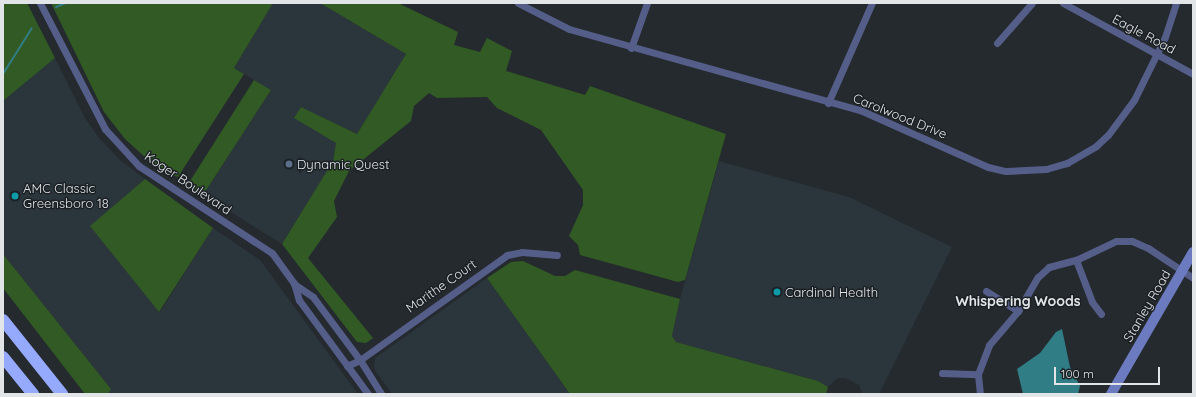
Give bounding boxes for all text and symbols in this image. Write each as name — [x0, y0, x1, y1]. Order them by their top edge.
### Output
street label: Eagle Road — [1110, 11, 1178, 57]
street label: Carolwood Drive — [851, 90, 949, 142]
street label: Koger Boulevard — [142, 148, 234, 218]
place label: Dynamic Quest — [297, 156, 389, 172]
marker: Dynamic Quest — [284, 159, 294, 169]
place label: AMC Classic Greensboro 18 — [23, 181, 109, 212]
marker: AMC Classic Greensboro 18 — [10, 191, 20, 201]
street label: Marithe Court — [403, 256, 479, 316]
street label: Stanley Road — [1120, 267, 1174, 345]
place label: Cardinal Health — [785, 284, 878, 300]
marker: Cardinal Health — [772, 287, 782, 297]
district label: Whispering Woods — [955, 293, 1081, 309]
scale bar — [1056, 359, 1162, 385]
text: 100 m — [1061, 366, 1094, 381]

